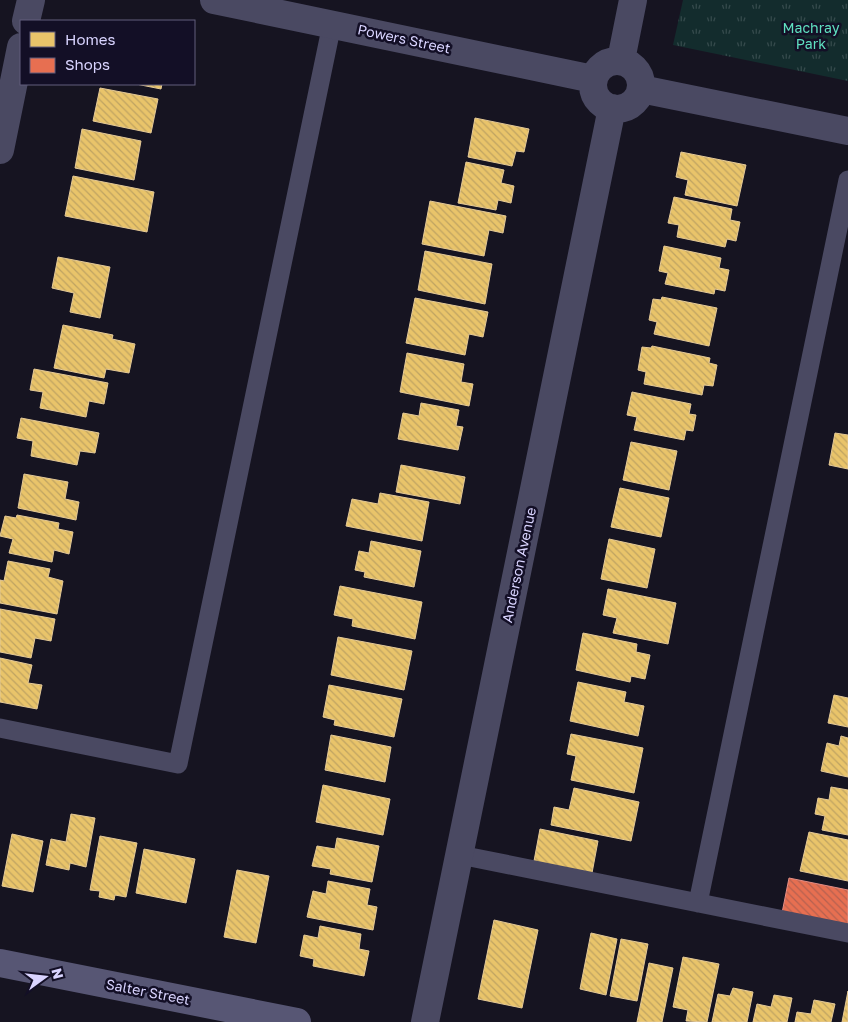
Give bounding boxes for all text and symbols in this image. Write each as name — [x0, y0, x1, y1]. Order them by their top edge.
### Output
park label: Machray Park — [783, 19, 840, 52]
legend — [20, 20, 195, 85]
street label: Powers Street — [356, 20, 452, 57]
text: Homes — [65, 30, 115, 48]
text: Shops — [65, 55, 110, 73]
street label: Anderson Avenue — [498, 506, 539, 624]
north arrow — [20, 952, 70, 1002]
text: N — [48, 966, 68, 981]
street label: Salter Street — [105, 975, 192, 1008]

